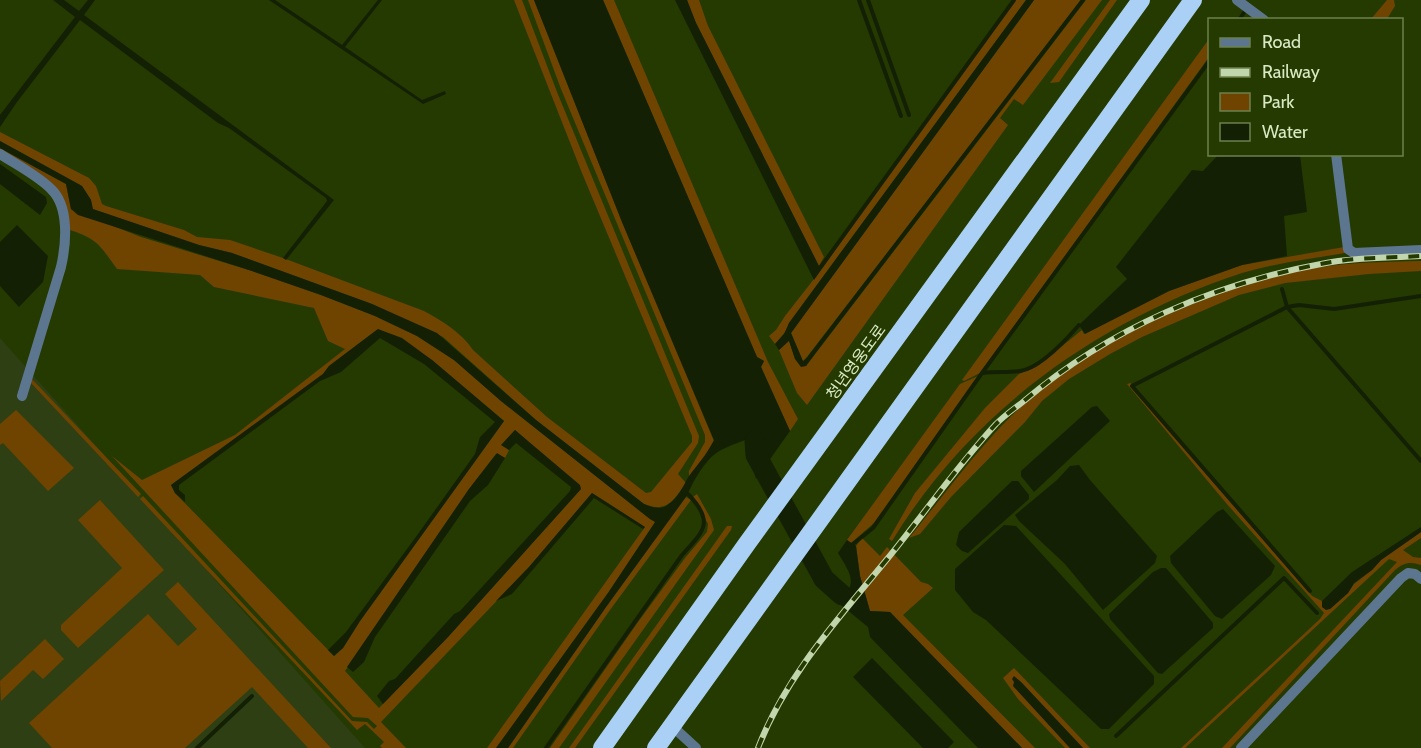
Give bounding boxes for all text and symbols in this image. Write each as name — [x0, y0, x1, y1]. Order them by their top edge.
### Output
legend — [1208, 18, 1403, 156]
text: Road — [1262, 31, 1301, 53]
text: Railway — [1262, 61, 1320, 83]
text: Park — [1262, 91, 1295, 113]
text: Water — [1262, 121, 1308, 143]
street label: 청년영웅도로 — [822, 320, 890, 403]

